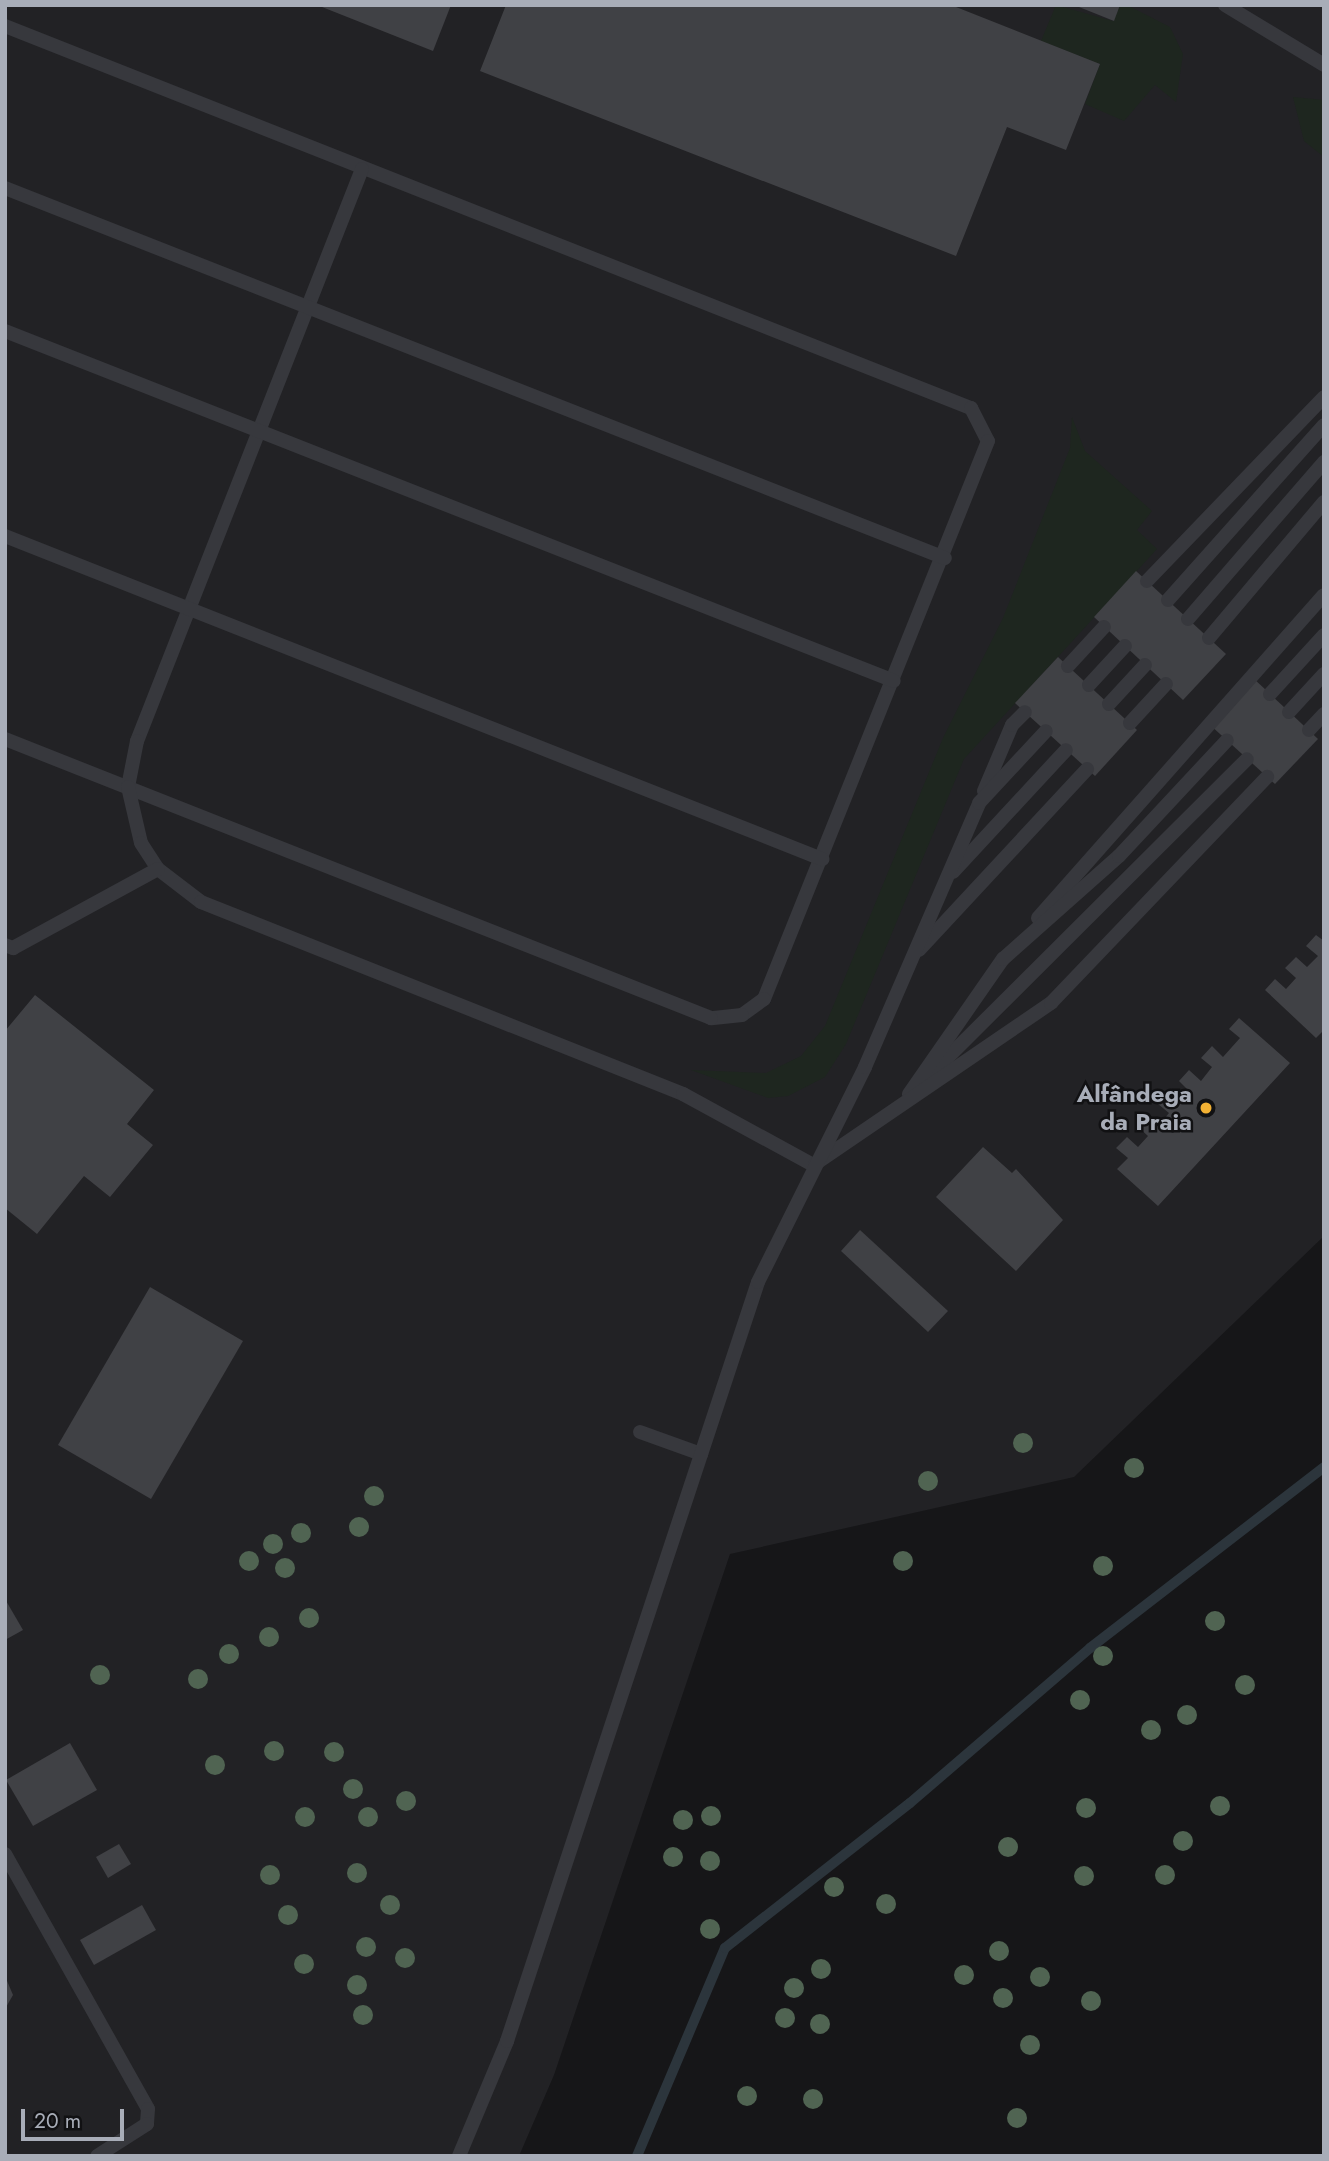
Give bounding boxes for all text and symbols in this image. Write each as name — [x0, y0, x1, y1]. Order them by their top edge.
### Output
place label: Alfândega da Praia — [1077, 1080, 1192, 1136]
marker: Alfândega da Praia — [1198, 1100, 1214, 1116]
scale bar — [24, 2094, 128, 2138]
text: 20 m — [34, 2106, 81, 2136]

